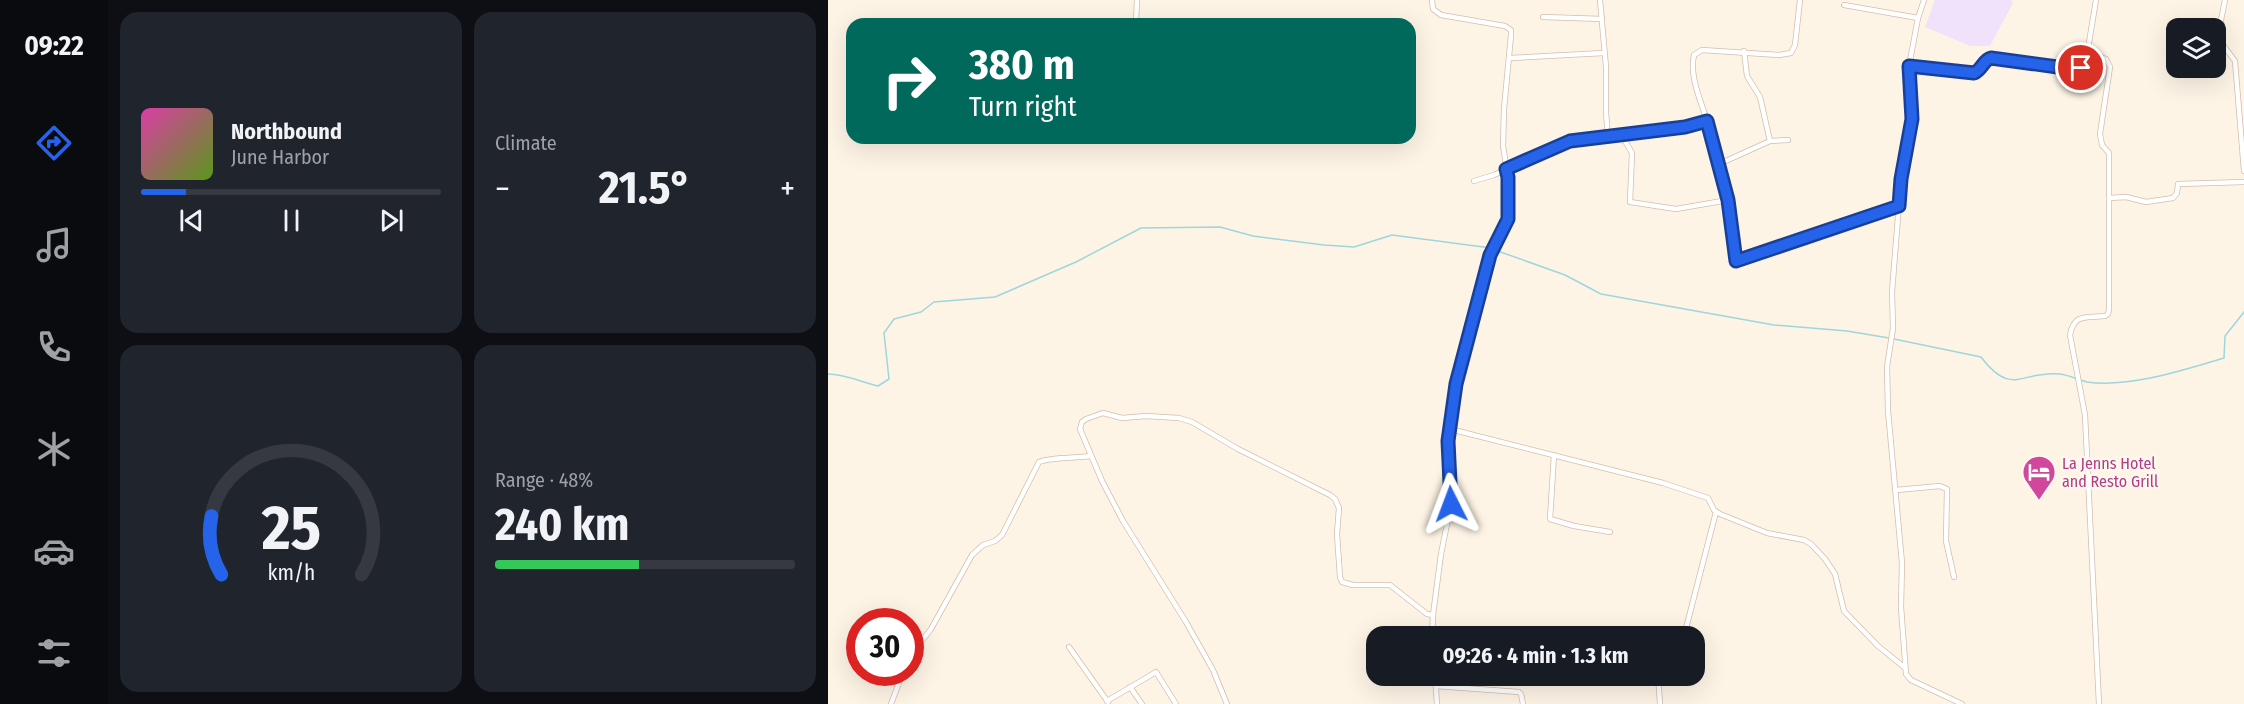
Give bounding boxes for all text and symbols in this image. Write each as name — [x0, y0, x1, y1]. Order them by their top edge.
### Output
map controls — [2166, 18, 2226, 78]
button: layers — [2166, 18, 2226, 78]
text: 09:22 — [24, 30, 84, 62]
text: 380 m — [969, 40, 1075, 90]
icon: right — [870, 42, 948, 120]
pin — [2055, 42, 2106, 93]
icon: arrive — [2064, 51, 2097, 84]
text: Turn right — [969, 91, 1077, 123]
text: Northbound — [231, 118, 342, 145]
icon: directions — [33, 122, 75, 164]
text: Climate — [495, 131, 557, 155]
text: June Harbor — [231, 145, 329, 169]
text: 21.5° — [599, 161, 691, 215]
text: − — [495, 169, 510, 209]
text: + — [780, 169, 795, 209]
icon: previous — [175, 204, 208, 237]
icon: pause — [275, 204, 308, 237]
icon: next — [375, 204, 408, 237]
icon: music — [33, 224, 75, 266]
icon: phone — [33, 326, 75, 368]
icon: climate — [33, 428, 75, 470]
hotel icon: La Jenns Hotel and Resto Grill — [2021, 454, 2057, 501]
place label: La Jenns Hotel and Resto Grill — [2062, 454, 2158, 491]
text: Range · 48% — [495, 468, 593, 492]
position arrow — [1419, 472, 1483, 536]
text: 25 — [260, 491, 321, 566]
text: 240 km — [495, 498, 629, 552]
icon: car — [33, 530, 75, 572]
text: km/h — [267, 561, 315, 587]
speed limit sign: 30 — [846, 608, 924, 686]
icon: filters — [33, 632, 75, 674]
text: 09:26 · 4 min · 1.3 km — [1443, 642, 1628, 669]

